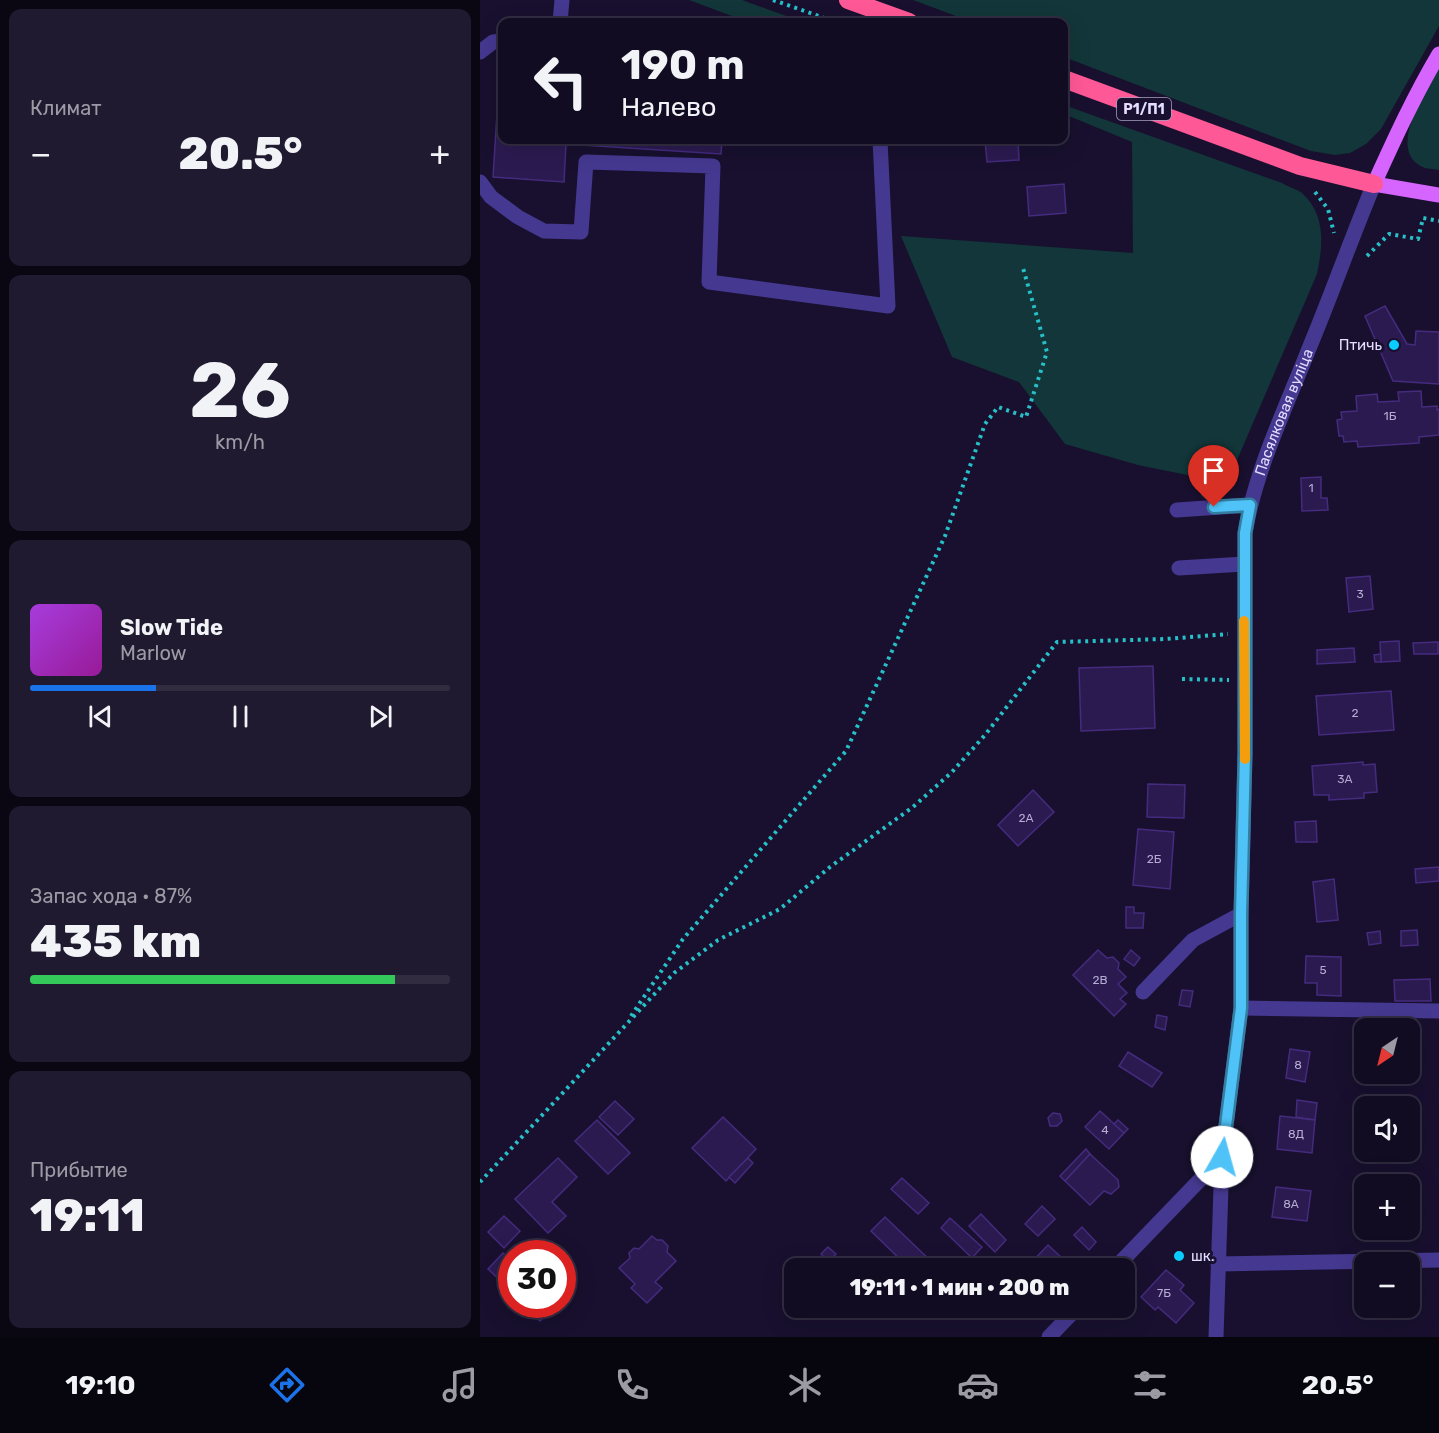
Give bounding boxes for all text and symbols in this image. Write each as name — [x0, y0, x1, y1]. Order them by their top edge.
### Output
text: 190 m — [621, 40, 745, 90]
icon: left — [522, 42, 600, 120]
text: Налево — [621, 91, 717, 123]
text: Климат — [30, 96, 102, 120]
road number: Р1/П1 — [1117, 98, 1171, 120]
text: 20.5° — [178, 127, 303, 180]
text: − — [30, 134, 51, 173]
text: + — [429, 134, 450, 173]
place label: Птичь — [1339, 336, 1382, 354]
marker: Птичь — [1387, 338, 1401, 352]
text: 26 — [189, 344, 291, 437]
street label: Пасялковая вуліца — [1251, 346, 1317, 478]
house number: 1Б — [1384, 409, 1397, 423]
text: km/h — [215, 430, 265, 454]
pin — [1188, 445, 1239, 507]
icon: arrive — [1197, 454, 1230, 487]
house number: 1 — [1308, 481, 1314, 495]
house number: 3 — [1356, 587, 1364, 601]
text: Slow Tide — [120, 614, 223, 641]
text: Marlow — [120, 641, 187, 665]
icon: previous — [84, 700, 117, 733]
icon: pause — [224, 700, 257, 733]
icon: next — [364, 700, 397, 733]
house number: 2 — [1351, 706, 1359, 720]
house number: 3А — [1337, 772, 1353, 786]
house number: 2А — [1018, 811, 1034, 825]
house number: 2Б — [1147, 852, 1162, 866]
text: Запас хода · 87% — [30, 884, 192, 908]
text: 435 km — [30, 915, 201, 968]
house number: 5 — [1319, 963, 1327, 977]
house number: 2В — [1092, 973, 1108, 987]
north arrow — [1354, 1018, 1420, 1084]
map controls — [1354, 1018, 1420, 1318]
house number: 8 — [1294, 1058, 1302, 1072]
button: sound — [1354, 1096, 1420, 1162]
house number: 4 — [1101, 1123, 1109, 1137]
position arrow — [1190, 1125, 1254, 1189]
house number: 8Д — [1288, 1127, 1305, 1141]
text: Прибытие — [30, 1158, 128, 1182]
button: + — [1354, 1174, 1420, 1240]
text: 19:11 — [30, 1189, 145, 1242]
house number: 8А — [1283, 1197, 1299, 1211]
speed limit sign: 30 — [498, 1240, 576, 1318]
place label: шк. — [1191, 1247, 1215, 1265]
marker: шк. — [1172, 1249, 1186, 1263]
button: − — [1354, 1252, 1420, 1318]
text: 19:11 · 1 мин · 200 m — [850, 1274, 1069, 1301]
house number: 7Б — [1157, 1286, 1171, 1300]
icon: directions — [266, 1364, 308, 1406]
icon: music — [439, 1364, 481, 1406]
icon: phone — [611, 1364, 653, 1406]
icon: climate — [784, 1364, 826, 1406]
icon: car — [957, 1364, 999, 1406]
icon: filters — [1129, 1364, 1171, 1406]
text: 19:10 — [65, 1369, 136, 1401]
text: 20.5° — [1302, 1369, 1374, 1401]

